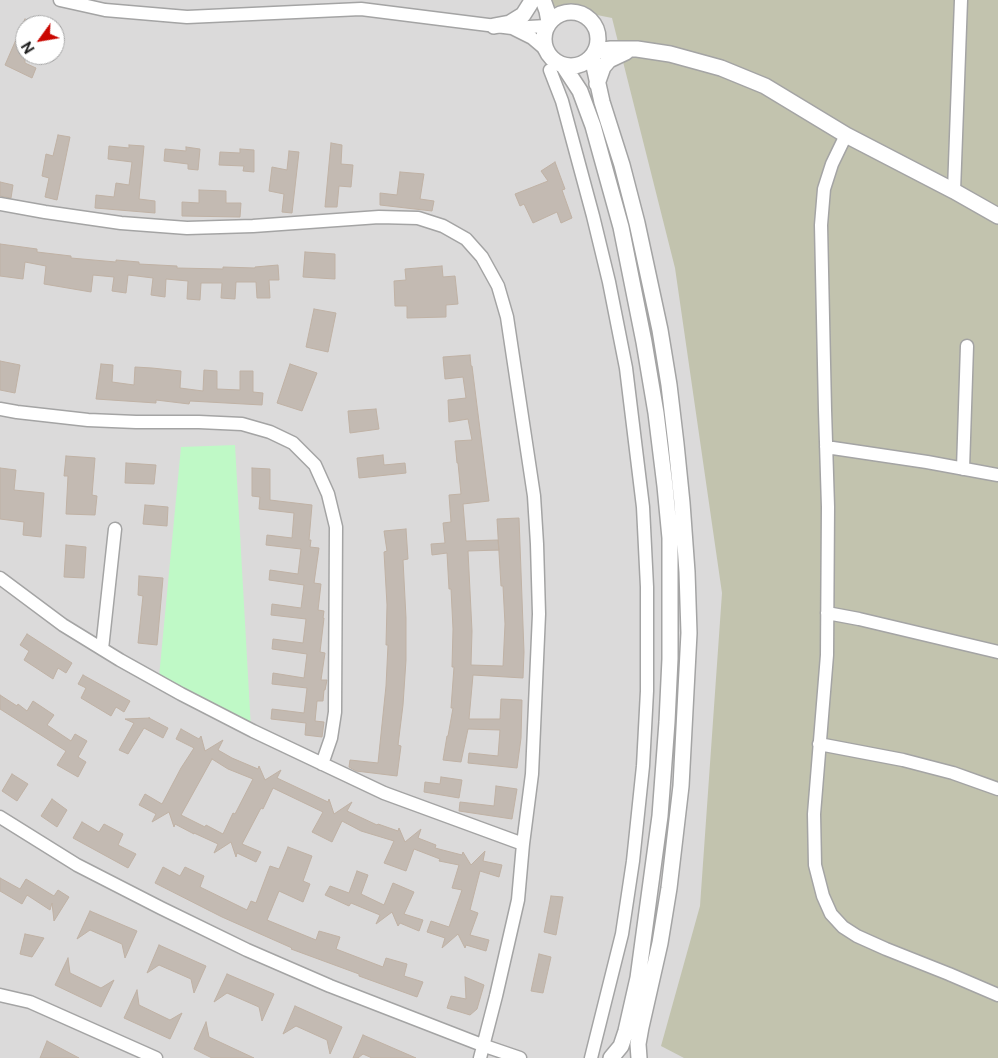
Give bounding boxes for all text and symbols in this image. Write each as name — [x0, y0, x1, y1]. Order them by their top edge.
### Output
north arrow — [15, 15, 65, 65]
text: N — [18, 39, 38, 56]

